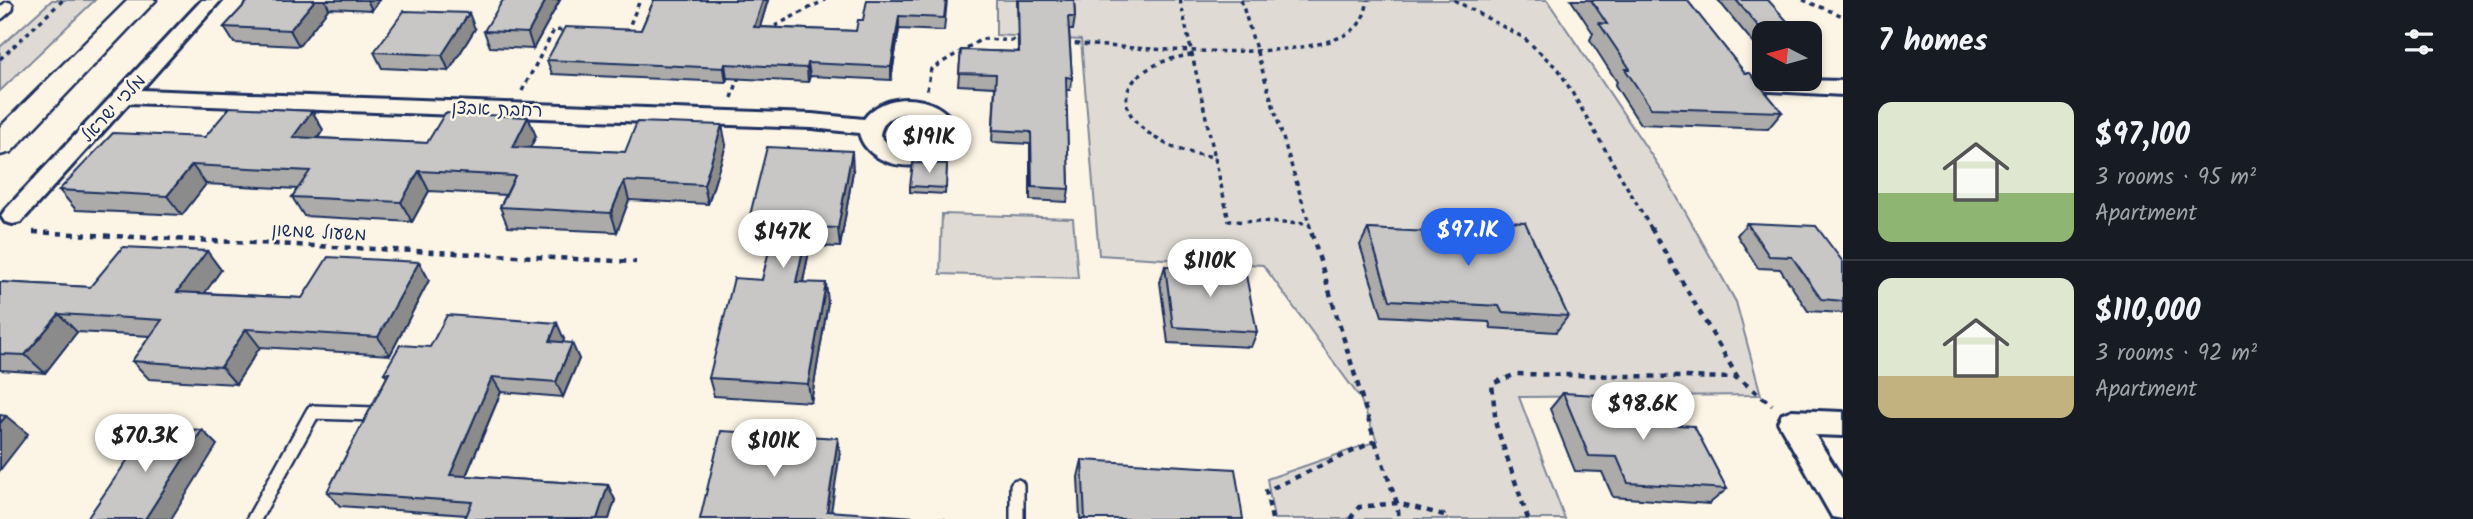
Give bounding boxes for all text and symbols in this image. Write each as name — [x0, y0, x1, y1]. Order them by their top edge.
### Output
text: 7 homes — [1878, 18, 1988, 66]
north arrow — [1752, 21, 1822, 91]
map controls — [1752, 21, 1822, 91]
icon: filters — [2400, 23, 2438, 61]
street label: מלכי ישראל — [75, 68, 154, 150]
street label: רחבת אבצן — [451, 94, 543, 127]
text: $97,100 — [2095, 112, 2190, 160]
pin: $191K — [880, 116, 978, 175]
text: $191K — [903, 120, 956, 156]
icon: home — [1934, 130, 2018, 214]
text: 3 rooms · 95 m² — [2095, 160, 2256, 196]
text: Apartment — [2095, 196, 2197, 232]
pin: $97.1K — [1411, 208, 1525, 268]
pin: $147K — [734, 210, 832, 270]
text: $97.1K — [1437, 213, 1499, 249]
text: $147K — [754, 215, 812, 251]
street label: משעול שמשון — [271, 217, 367, 250]
pin: $110K — [1161, 240, 1259, 299]
text: $110K — [1183, 244, 1237, 280]
text: $110,000 — [2095, 288, 2200, 336]
icon: home — [1934, 306, 2018, 390]
text: 3 rooms · 92 m² — [2095, 336, 2257, 372]
text: Apartment — [2095, 372, 2197, 408]
pin: $98.6K — [1586, 382, 1700, 442]
text: $98.6K — [1608, 387, 1678, 423]
pin: $70.3K — [88, 414, 202, 474]
text: $70.3K — [111, 419, 179, 455]
pin: $101K — [725, 420, 823, 479]
text: $101K — [747, 424, 801, 460]

